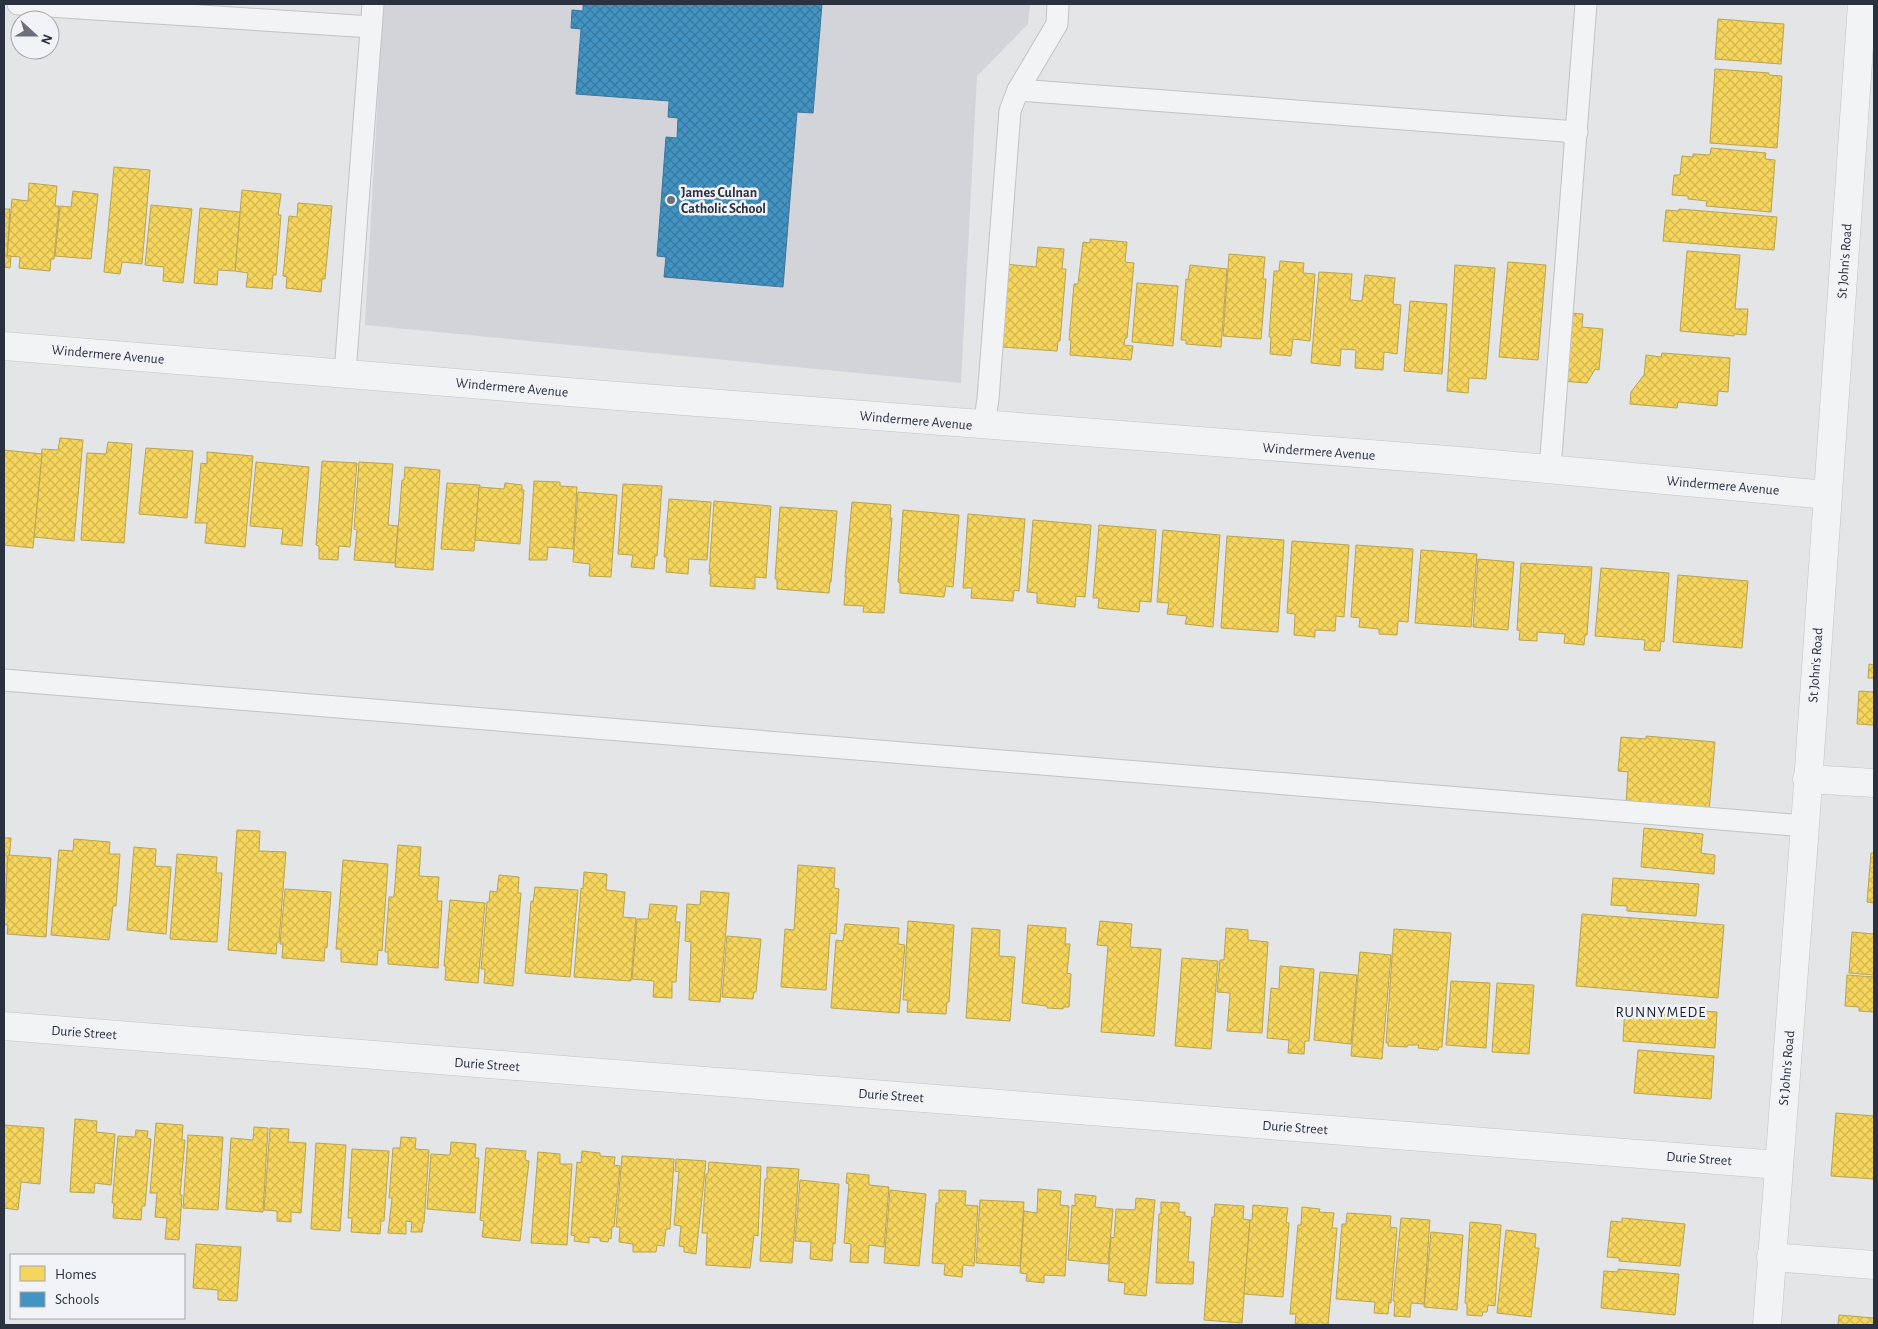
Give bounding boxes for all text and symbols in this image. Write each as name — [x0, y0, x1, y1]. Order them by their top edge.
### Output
north arrow — [10, 10, 60, 60]
text: N — [38, 32, 54, 46]
place label: James Culnan Catholic School — [681, 186, 766, 216]
marker: James Culnan Catholic School — [665, 194, 677, 206]
street label: St John's Road — [1835, 223, 1855, 299]
street label: Windermere Avenue — [51, 343, 165, 367]
street label: Windermere Avenue — [455, 376, 569, 400]
street label: Windermere Avenue — [859, 409, 973, 433]
street label: Windermere Avenue — [1262, 441, 1376, 463]
street label: Windermere Avenue — [1666, 474, 1780, 498]
street label: St John's Road — [1806, 627, 1826, 703]
district label: RUNNYMEDE — [1616, 1005, 1706, 1020]
street label: Durie Street — [51, 1024, 118, 1042]
street label: St John's Road — [1777, 1030, 1797, 1106]
street label: Durie Street — [454, 1056, 521, 1074]
street label: Durie Street — [858, 1087, 925, 1105]
street label: Durie Street — [1262, 1119, 1329, 1137]
street label: Durie Street — [1666, 1150, 1733, 1168]
legend — [10, 1254, 185, 1319]
text: Homes — [55, 1267, 97, 1282]
text: Schools — [55, 1292, 99, 1307]

